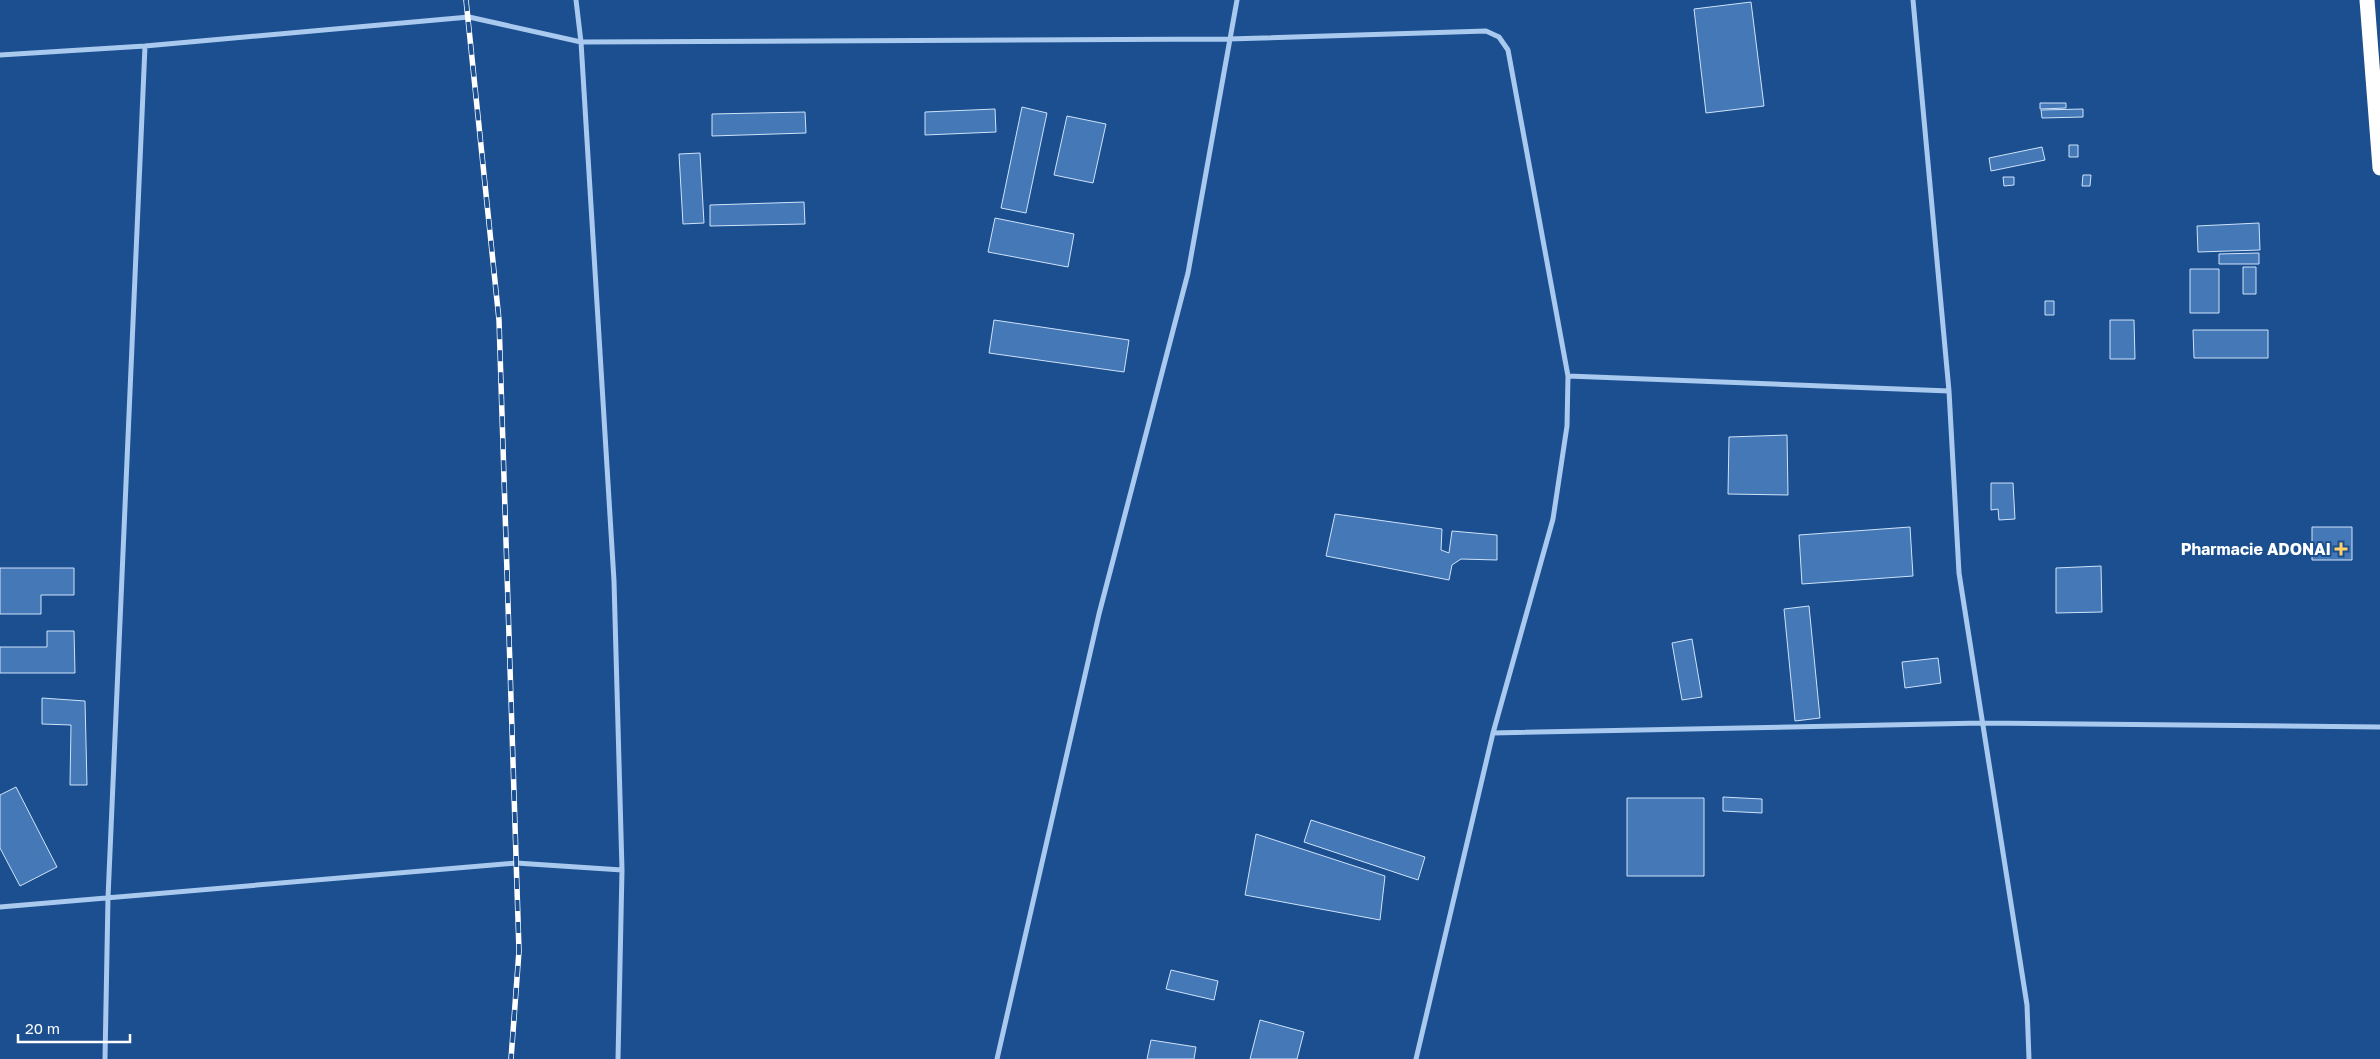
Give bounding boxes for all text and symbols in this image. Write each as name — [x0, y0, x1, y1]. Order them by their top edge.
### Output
place label: Pharmacie ADONAI — [2181, 539, 2331, 559]
marker: Pharmacie ADONAI — [2335, 543, 2347, 555]
scale bar — [18, 1012, 130, 1044]
text: 20 m — [25, 1019, 60, 1037]

